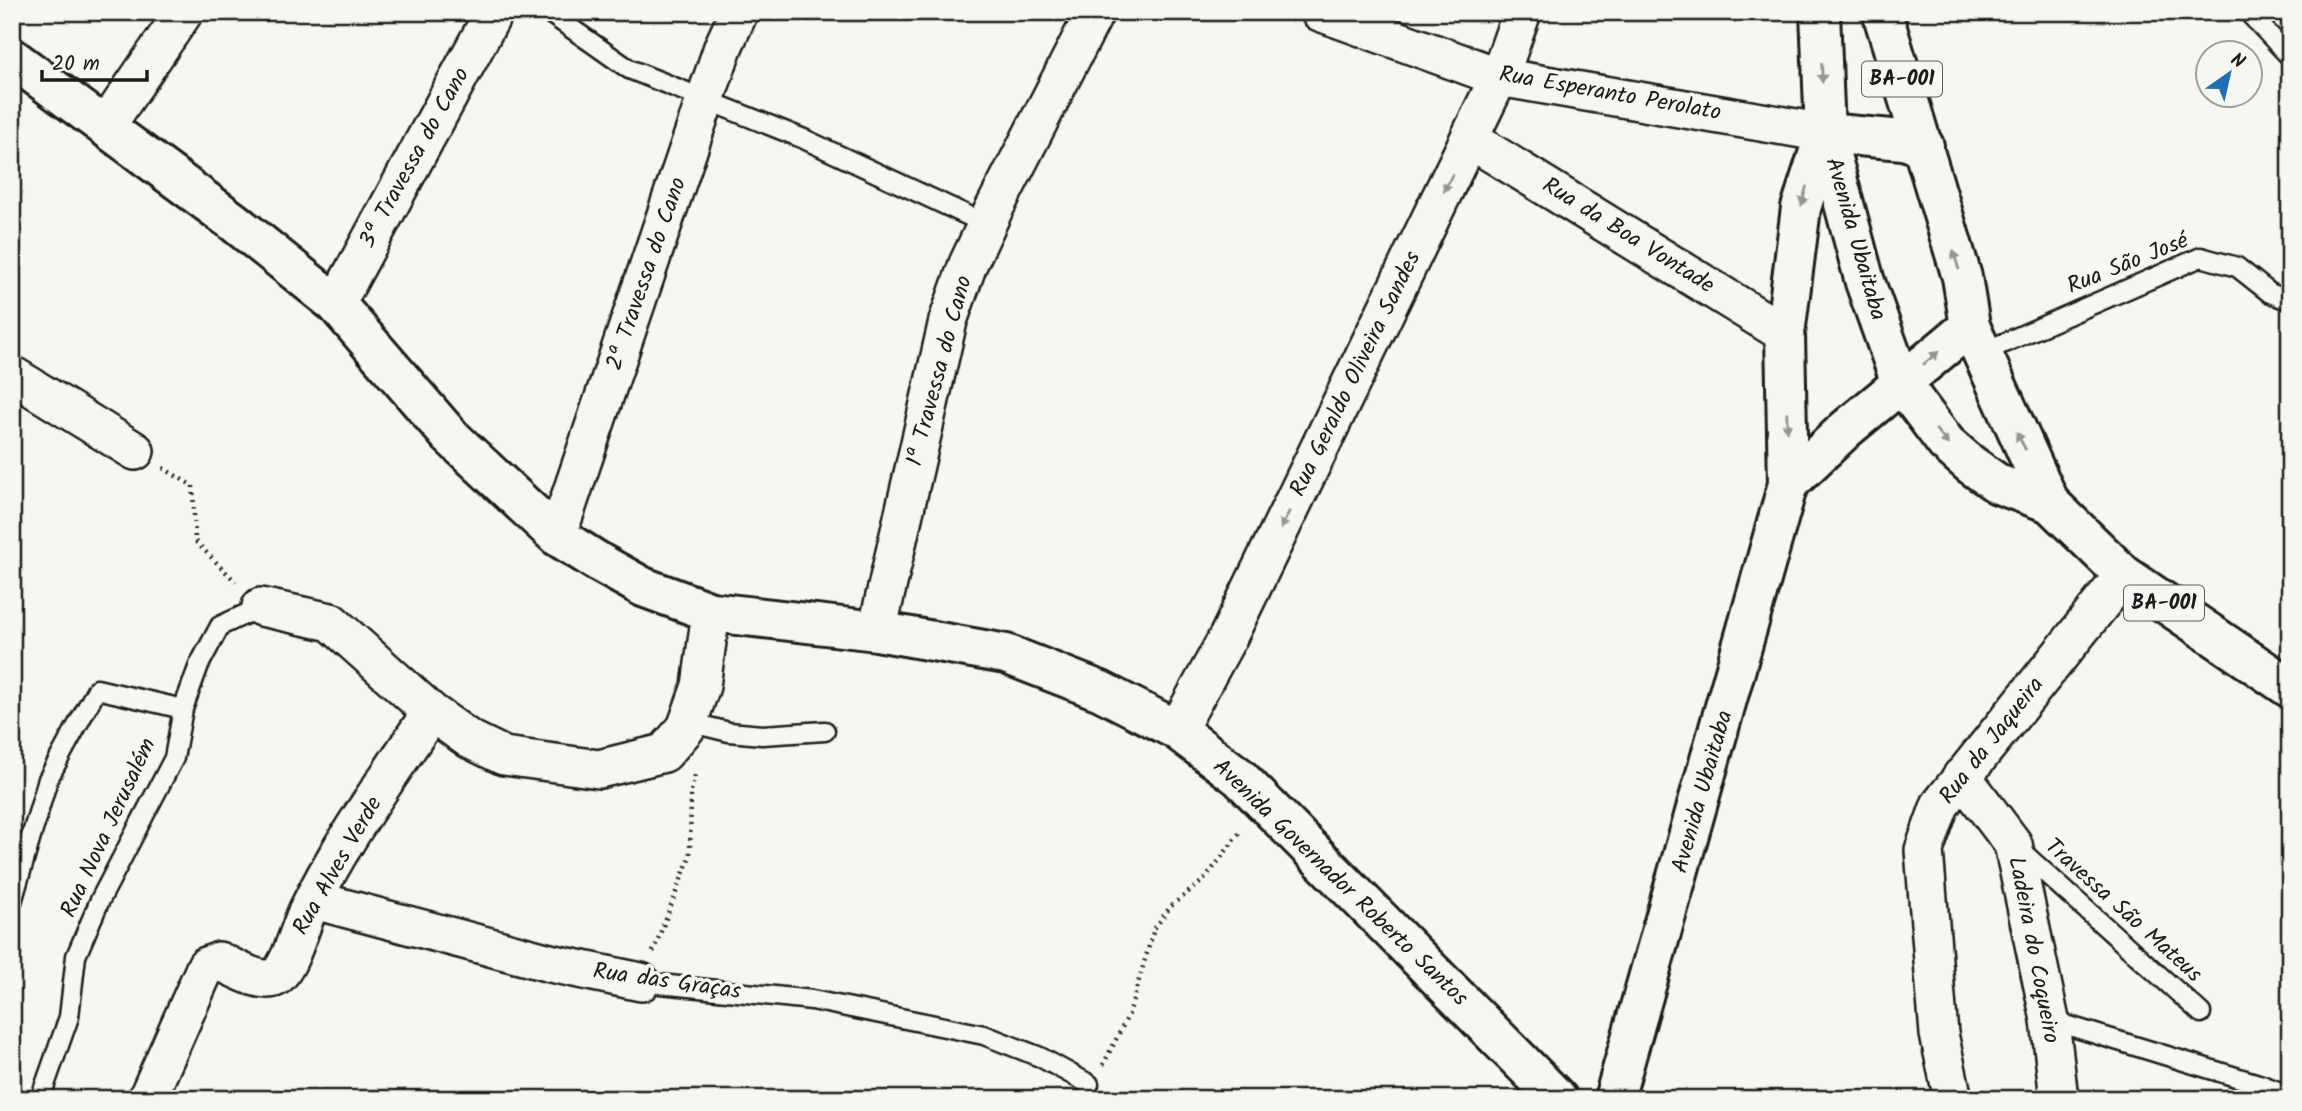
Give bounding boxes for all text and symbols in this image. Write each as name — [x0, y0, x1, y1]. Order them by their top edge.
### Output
scale bar — [42, 38, 147, 82]
north arrow — [2194, 38, 2264, 108]
text: N — [2224, 46, 2251, 77]
text: 20 m — [52, 48, 100, 81]
street label: Rua Esperanto Perolato — [1496, 57, 1724, 131]
street label: 3ª Travessa do Cano — [350, 61, 480, 255]
one-way arrow — [1817, 62, 1828, 84]
road number: BA-001 — [1862, 62, 1942, 96]
street label: Avenida Ubaitaba — [1815, 153, 1895, 325]
street label: Rua da Boa Vontade — [1535, 168, 1721, 304]
street label: 2ª Travessa do Cano — [597, 173, 697, 375]
one-way arrow — [1442, 173, 1454, 193]
one-way arrow — [1798, 185, 1809, 207]
street label: Rua São José — [2062, 223, 2195, 305]
street label: Rua Geraldo Oliveira Sandes — [1281, 245, 1431, 503]
one-way arrow — [1951, 249, 1961, 270]
street label: 1ª Travessa do Cano — [897, 272, 983, 470]
one-way arrow — [1921, 351, 1939, 366]
one-way arrow — [1781, 411, 1793, 433]
one-way arrow — [1934, 429, 1949, 446]
one-way arrow — [2015, 432, 2027, 451]
one-way arrow — [1279, 510, 1291, 530]
road number: BA-001 — [2124, 586, 2204, 620]
street label: Rua da Jaqueira — [1930, 669, 2054, 813]
street label: Avenida Ubaitaba — [1663, 706, 1743, 878]
street label: Rua Nova Jerusalém — [52, 732, 166, 924]
street label: Avenida Governador Roberto Santos — [1204, 751, 1476, 1016]
street label: Rua Alves Verde — [284, 790, 392, 942]
street label: Travessa São Mateus — [2036, 830, 2210, 992]
street label: Ladeira do Coqueiro — [1997, 854, 2069, 1046]
street label: Rua das Graças — [591, 954, 744, 1010]

